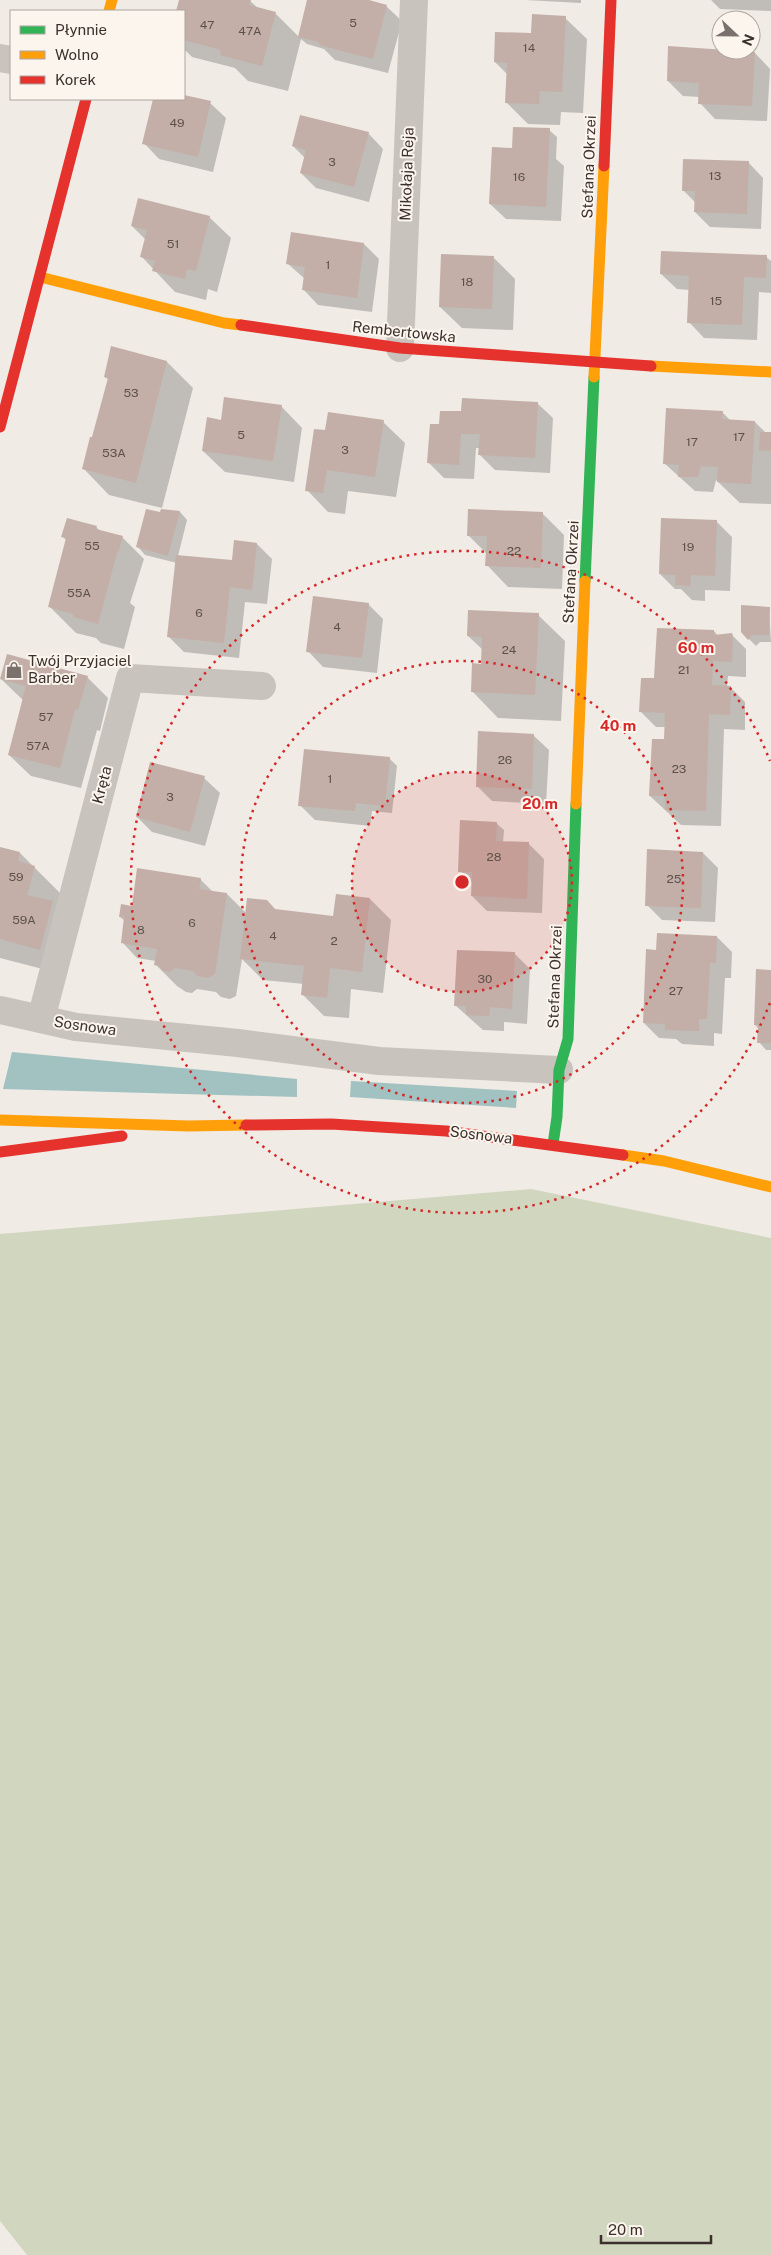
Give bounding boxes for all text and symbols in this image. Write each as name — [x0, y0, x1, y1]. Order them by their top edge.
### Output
legend — [10, 10, 185, 100]
north arrow — [711, 10, 761, 60]
house number: 5 — [349, 16, 357, 30]
house number: 47 — [200, 18, 214, 32]
text: Płynnie — [55, 21, 107, 38]
house number: 47A — [238, 24, 262, 38]
text: N — [739, 32, 758, 48]
house number: 14 — [523, 41, 536, 55]
text: Wolno — [55, 46, 99, 63]
text: Korek — [55, 71, 96, 88]
street label: Stefana Okrzei — [578, 115, 599, 219]
house number: 49 — [169, 116, 185, 130]
street label: Mikołaja Reja — [396, 127, 417, 221]
house number: 3 — [328, 155, 336, 169]
house number: 13 — [709, 169, 721, 183]
house number: 16 — [513, 170, 525, 184]
house number: 51 — [167, 237, 179, 251]
house number: 1 — [326, 258, 330, 272]
house number: 18 — [461, 275, 474, 289]
house number: 15 — [710, 294, 723, 308]
street label: Rembertowska — [351, 318, 457, 345]
house number: 53 — [123, 386, 139, 400]
house number: 5 — [237, 428, 245, 442]
house number: 17 — [733, 430, 745, 444]
house number: 17 — [686, 435, 698, 449]
house number: 3 — [341, 443, 349, 457]
house number: 53A — [102, 446, 126, 460]
street label: Stefana Okrzei — [559, 520, 582, 624]
house number: 55 — [84, 539, 100, 553]
house number: 19 — [682, 540, 694, 554]
house number: 22 — [507, 544, 521, 558]
house number: 55A — [67, 586, 91, 600]
house number: 6 — [195, 606, 203, 620]
house number: 4 — [333, 620, 341, 634]
text: 60 m — [678, 639, 714, 656]
house number: 24 — [502, 643, 517, 657]
place label: Twój Przyjaciel Barber — [28, 652, 132, 686]
shop icon: Twój Przyjaciel Barber — [4, 660, 24, 680]
house number: 21 — [678, 663, 690, 677]
house number: 57 — [39, 710, 53, 724]
text: 40 m — [600, 717, 636, 734]
house number: 57A — [26, 739, 50, 753]
house number: 26 — [498, 753, 512, 767]
house number: 23 — [672, 762, 686, 776]
street label: Kręta — [88, 764, 115, 806]
house number: 1 — [328, 772, 332, 786]
house number: 3 — [166, 790, 174, 804]
text: 20 m — [522, 795, 558, 812]
house number: 28 — [487, 850, 502, 864]
house number: 59 — [8, 870, 24, 884]
house number: 25 — [667, 872, 682, 886]
centre of rings — [453, 873, 471, 891]
house number: 59A — [12, 913, 36, 927]
house number: 6 — [188, 916, 196, 930]
house number: 8 — [137, 923, 145, 937]
street label: Stefana Okrzei — [544, 925, 565, 1029]
house number: 4 — [269, 929, 277, 943]
house number: 2 — [330, 934, 338, 948]
house number: 30 — [478, 972, 492, 986]
house number: 27 — [669, 984, 683, 998]
street label: Sosnowa — [53, 1013, 117, 1038]
street label: Sosnowa — [449, 1122, 513, 1147]
scale bar — [601, 2212, 711, 2244]
text: 20 m — [608, 2221, 643, 2238]

